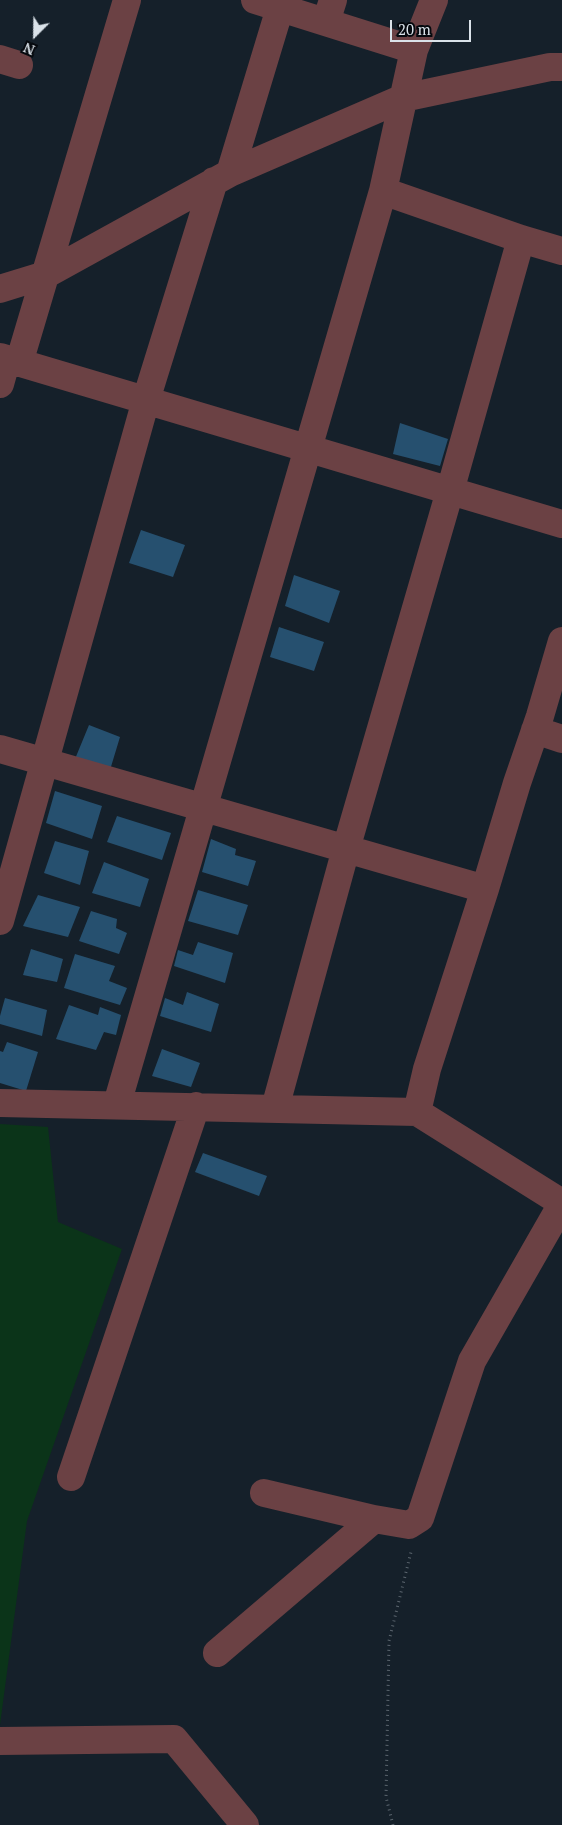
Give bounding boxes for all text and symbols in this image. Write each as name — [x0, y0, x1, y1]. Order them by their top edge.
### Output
north arrow — [10, 10, 60, 60]
scale bar — [392, 10, 473, 42]
text: 20 m — [398, 19, 431, 39]
text: N — [20, 38, 38, 60]

